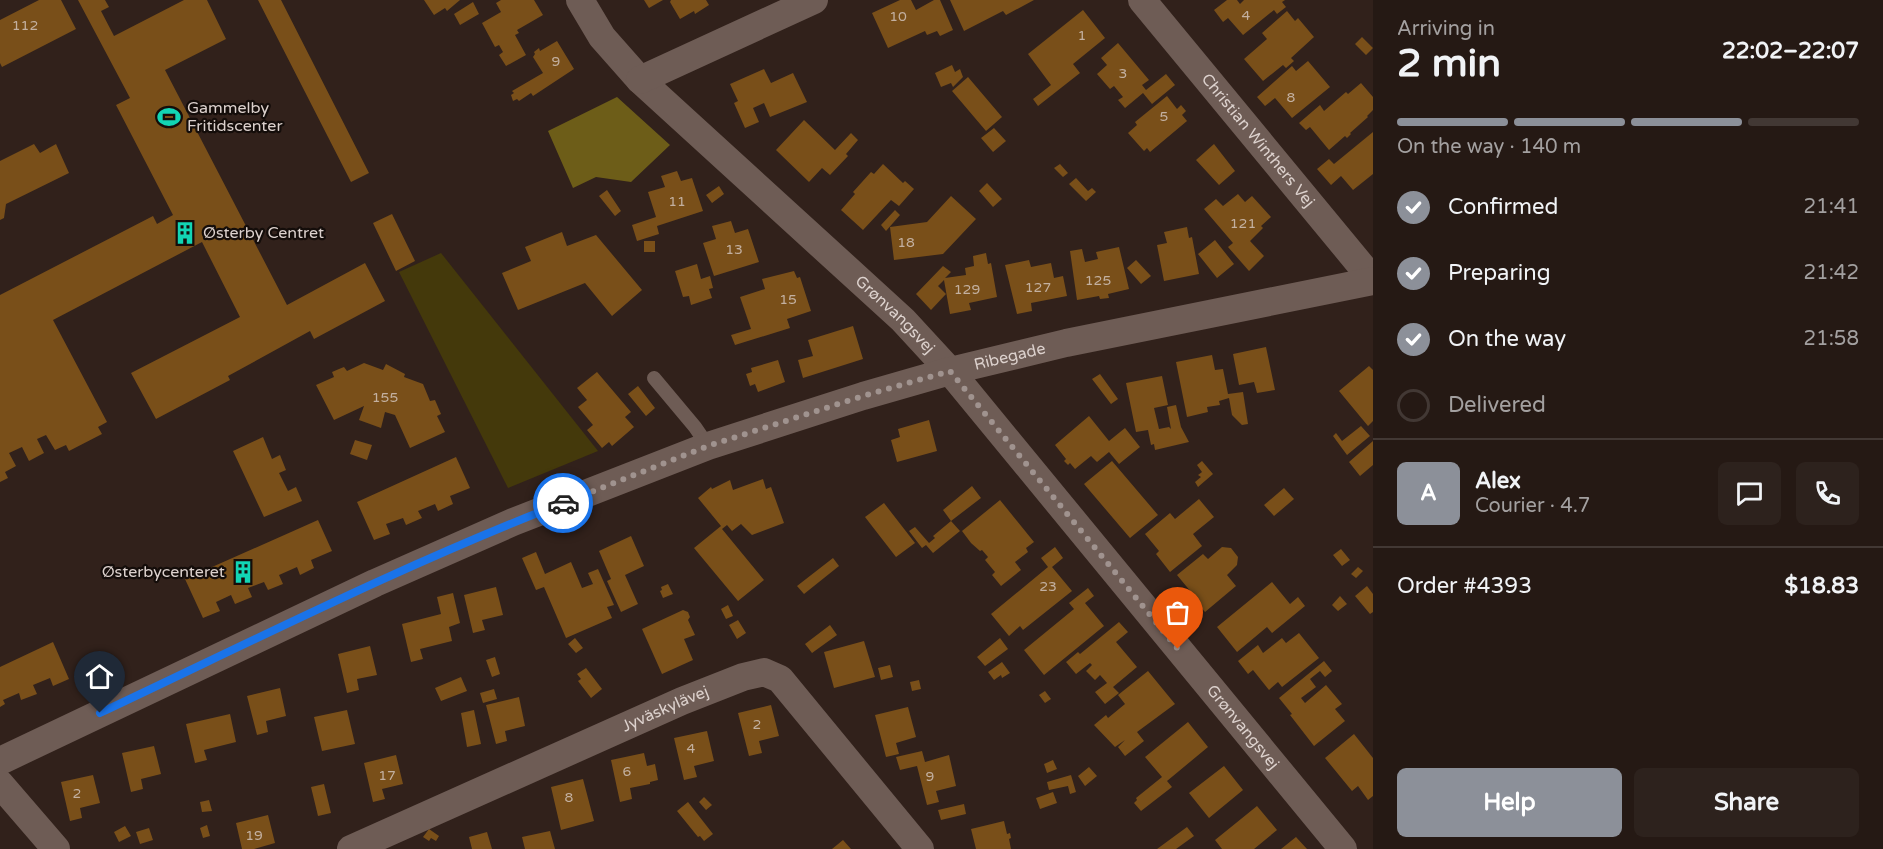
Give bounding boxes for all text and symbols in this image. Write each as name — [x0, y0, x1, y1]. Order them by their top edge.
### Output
house number: 4 — [1242, 7, 1251, 24]
house number: 10 — [889, 8, 907, 25]
house number: 112 — [12, 17, 38, 34]
text: Arriving in — [1397, 17, 1495, 41]
house number: 1 — [1078, 27, 1086, 44]
text: 22:02–22:07 — [1722, 38, 1859, 64]
text: 2 min — [1397, 40, 1501, 87]
house number: 9 — [552, 53, 560, 70]
house number: 3 — [1119, 65, 1127, 82]
street label: Christian Winthers Vej — [1197, 69, 1319, 211]
house number: 8 — [1287, 89, 1296, 106]
place label: Gammelby Fritidscenter — [187, 98, 283, 136]
sports icon: Gammelby Fritidscenter — [156, 104, 182, 130]
house number: 5 — [1160, 108, 1168, 125]
text: On the way · 140 m — [1397, 135, 1581, 159]
icon: check — [1397, 191, 1430, 224]
house number: 11 — [668, 193, 686, 210]
text: Confirmed — [1448, 194, 1558, 220]
text: 21:41 — [1804, 195, 1859, 219]
house number: 121 — [1230, 215, 1256, 232]
building icon: Østerby Centret — [172, 220, 198, 246]
place label: Østerby Centret — [203, 223, 324, 243]
house number: 18 — [897, 234, 915, 251]
house number: 13 — [725, 241, 743, 258]
icon: check — [1397, 257, 1430, 290]
text: Preparing — [1448, 260, 1551, 286]
text: 21:42 — [1804, 261, 1859, 285]
street label: Grønvangsvej — [851, 271, 939, 358]
house number: 125 — [1085, 272, 1111, 289]
house number: 127 — [1025, 279, 1051, 296]
house number: 129 — [954, 281, 980, 298]
house number: 15 — [779, 291, 797, 308]
icon: check — [1397, 323, 1430, 356]
text: On the way — [1448, 326, 1566, 352]
text: 21:58 — [1804, 327, 1859, 351]
street label: Ribegade — [972, 338, 1047, 375]
house number: 155 — [372, 389, 398, 406]
text: Delivered — [1448, 392, 1546, 418]
button: chat — [1718, 462, 1781, 525]
button: phone — [1796, 462, 1859, 525]
text: Alex — [1475, 468, 1521, 494]
courier — [533, 473, 593, 533]
text: A — [1420, 480, 1437, 506]
icon: car — [547, 487, 580, 520]
text: Courier · 4.7 — [1475, 494, 1590, 518]
building icon: Østerbycenteret — [230, 559, 256, 585]
place label: Østerbycenteret — [102, 562, 225, 582]
text: Order #4393 — [1397, 573, 1532, 599]
text: $18.83 — [1785, 573, 1859, 599]
house number: 23 — [1039, 578, 1057, 595]
pin — [1152, 587, 1203, 649]
icon: bag — [1161, 596, 1194, 629]
pin — [74, 651, 125, 713]
icon: home — [83, 660, 116, 693]
street label: Grønvangsvej — [1202, 681, 1284, 774]
street label: Jyväskylävej — [619, 682, 712, 737]
house number: 2 — [753, 716, 761, 733]
house number: 4 — [687, 740, 696, 757]
house number: 6 — [623, 763, 632, 780]
house number: 17 — [378, 767, 396, 784]
house number: 9 — [926, 768, 934, 785]
button: Help — [1397, 768, 1622, 837]
button: Share — [1634, 768, 1859, 837]
house number: 2 — [73, 785, 81, 802]
house number: 8 — [565, 789, 574, 806]
house number: 19 — [245, 827, 263, 844]

